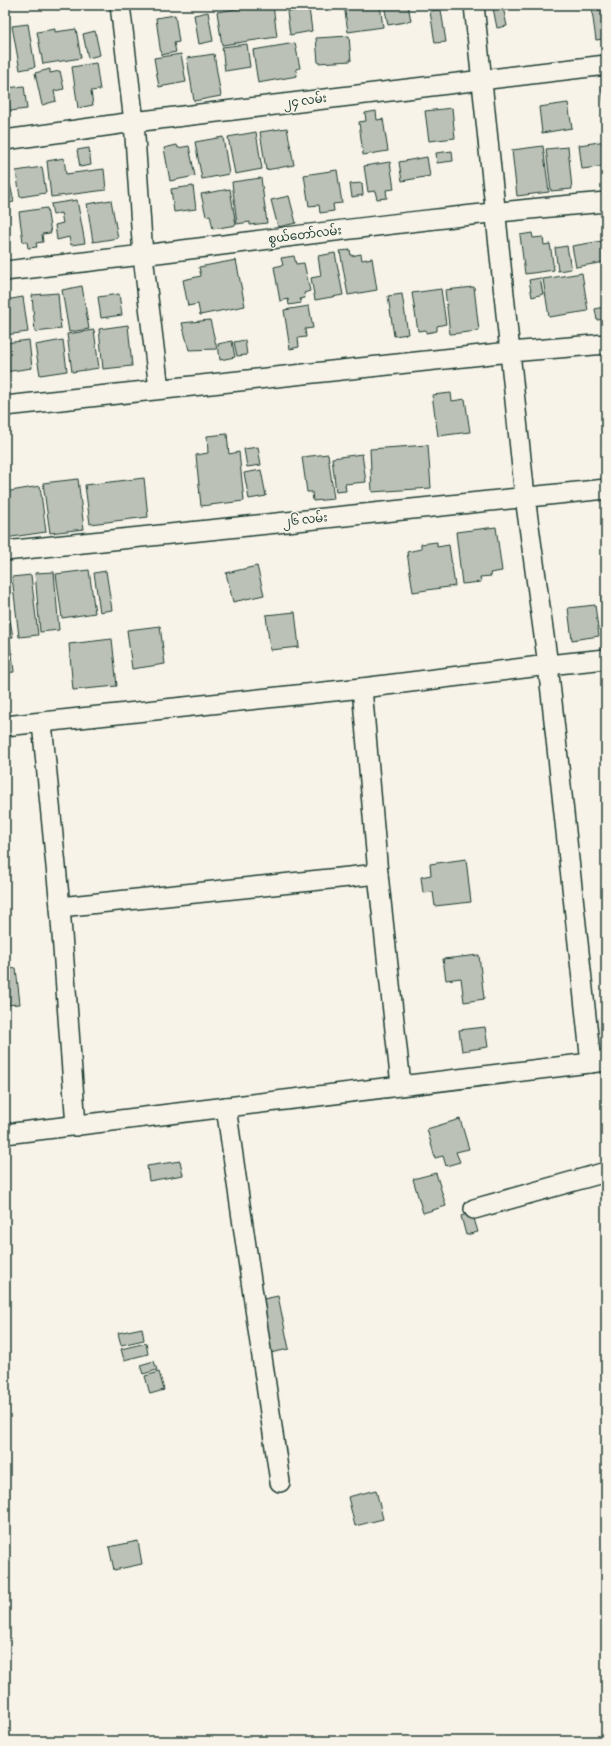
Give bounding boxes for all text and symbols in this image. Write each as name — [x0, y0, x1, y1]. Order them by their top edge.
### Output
street label: ၂၄ လမ်း — [282, 89, 328, 113]
street label: စွယ်တော်လမ်း — [267, 221, 343, 249]
street label: ၂၆ လမ်း — [282, 508, 328, 532]

